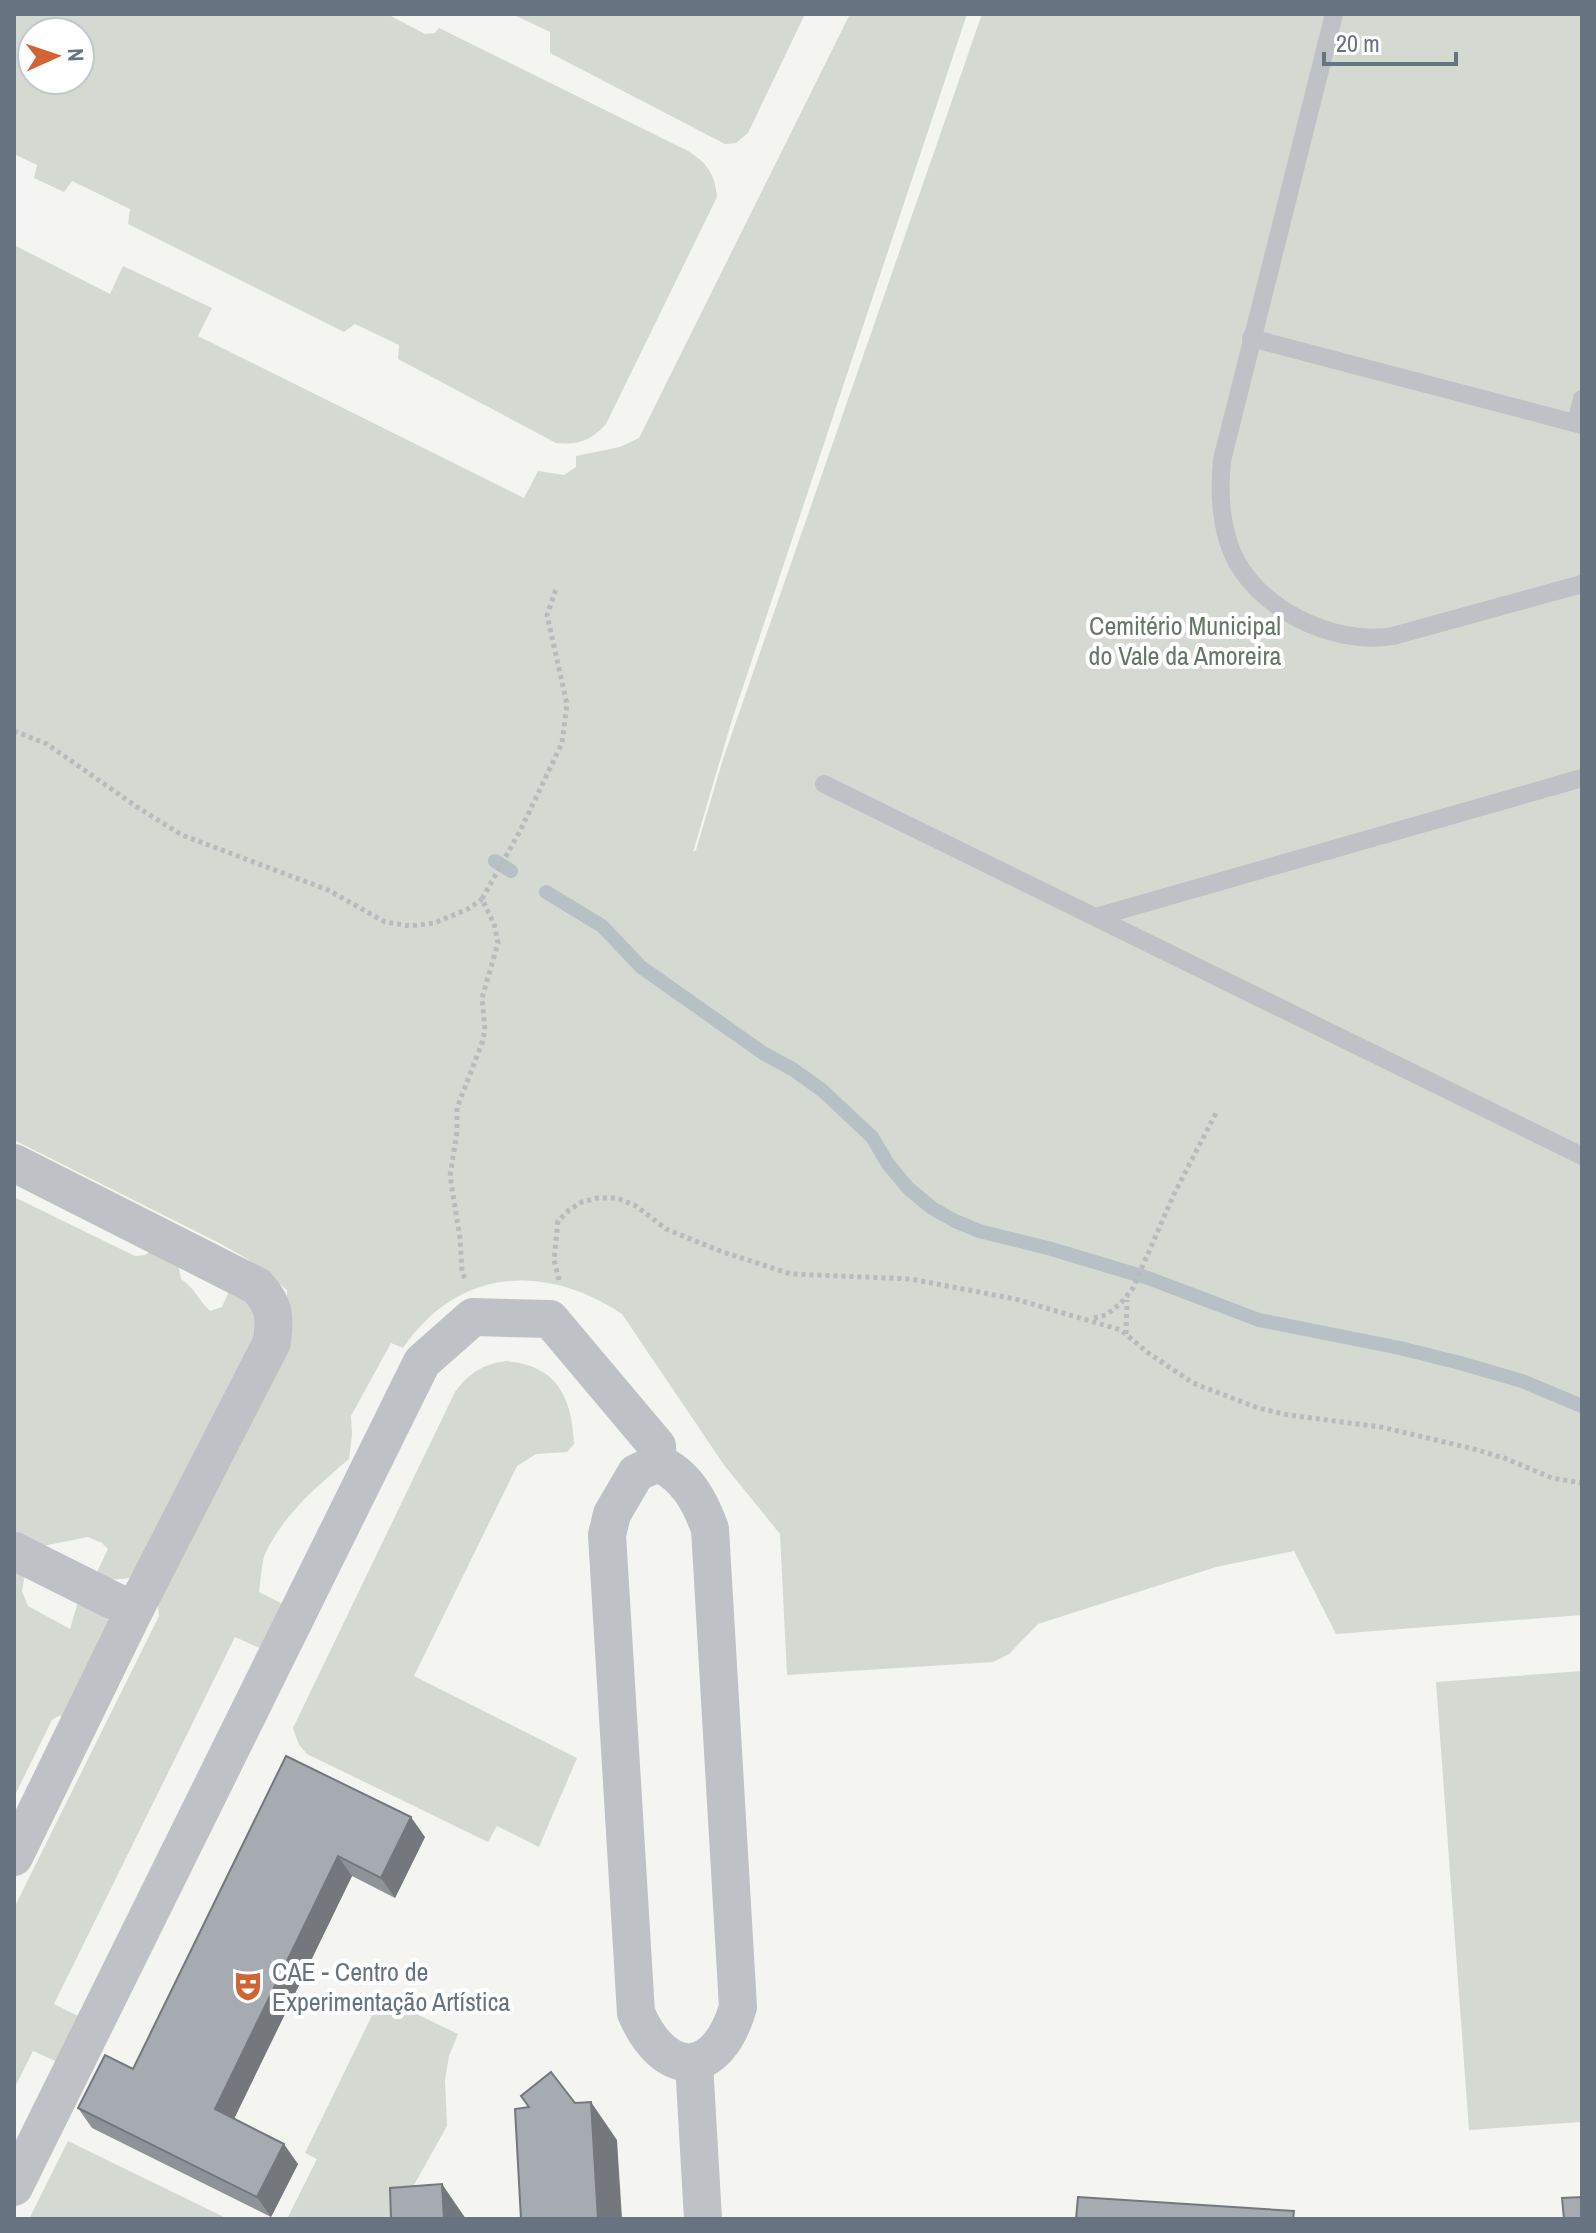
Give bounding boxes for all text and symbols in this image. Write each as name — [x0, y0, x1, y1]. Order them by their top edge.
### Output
north arrow — [16, 16, 96, 96]
scale bar — [1324, 16, 1456, 66]
text: 20 m — [1336, 27, 1380, 59]
text: N — [61, 48, 91, 62]
park label: Cemitério Municipal do Vale da Amoreira — [1089, 608, 1282, 673]
place label: CAE - Centro de Experimentação Artística — [272, 1954, 510, 2019]
theatre icon: CAE - Centro de Experimentação Artística — [231, 1969, 265, 2003]

